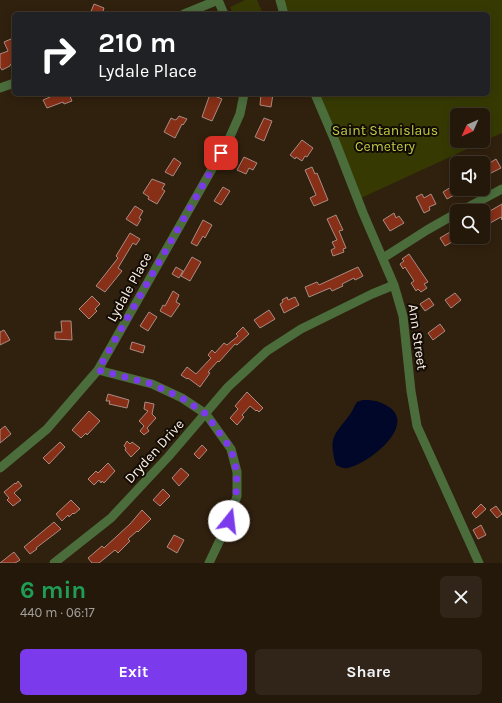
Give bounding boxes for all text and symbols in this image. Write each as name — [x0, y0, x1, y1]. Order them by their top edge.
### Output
text: 210 m — [98, 26, 176, 59]
icon: right — [32, 28, 84, 80]
text: Lydale Place — [98, 60, 197, 82]
north arrow — [450, 108, 490, 148]
map controls — [450, 108, 490, 244]
park label: Saint Stanislaus Cemetery — [332, 122, 438, 155]
pin — [204, 136, 238, 170]
icon: arrive — [210, 142, 232, 164]
button: sound — [450, 156, 490, 196]
button: search — [450, 204, 490, 244]
street label: Lydale Place — [103, 249, 156, 325]
street label: Ann Street — [404, 303, 431, 371]
street label: Dryden Drive — [121, 416, 188, 487]
position arrow — [208, 500, 250, 542]
text: 6 min — [20, 576, 86, 604]
button: close — [440, 576, 482, 618]
text: 440 m · 06:17 — [20, 605, 95, 620]
button: Exit — [20, 649, 247, 695]
button: Share — [255, 649, 482, 695]

